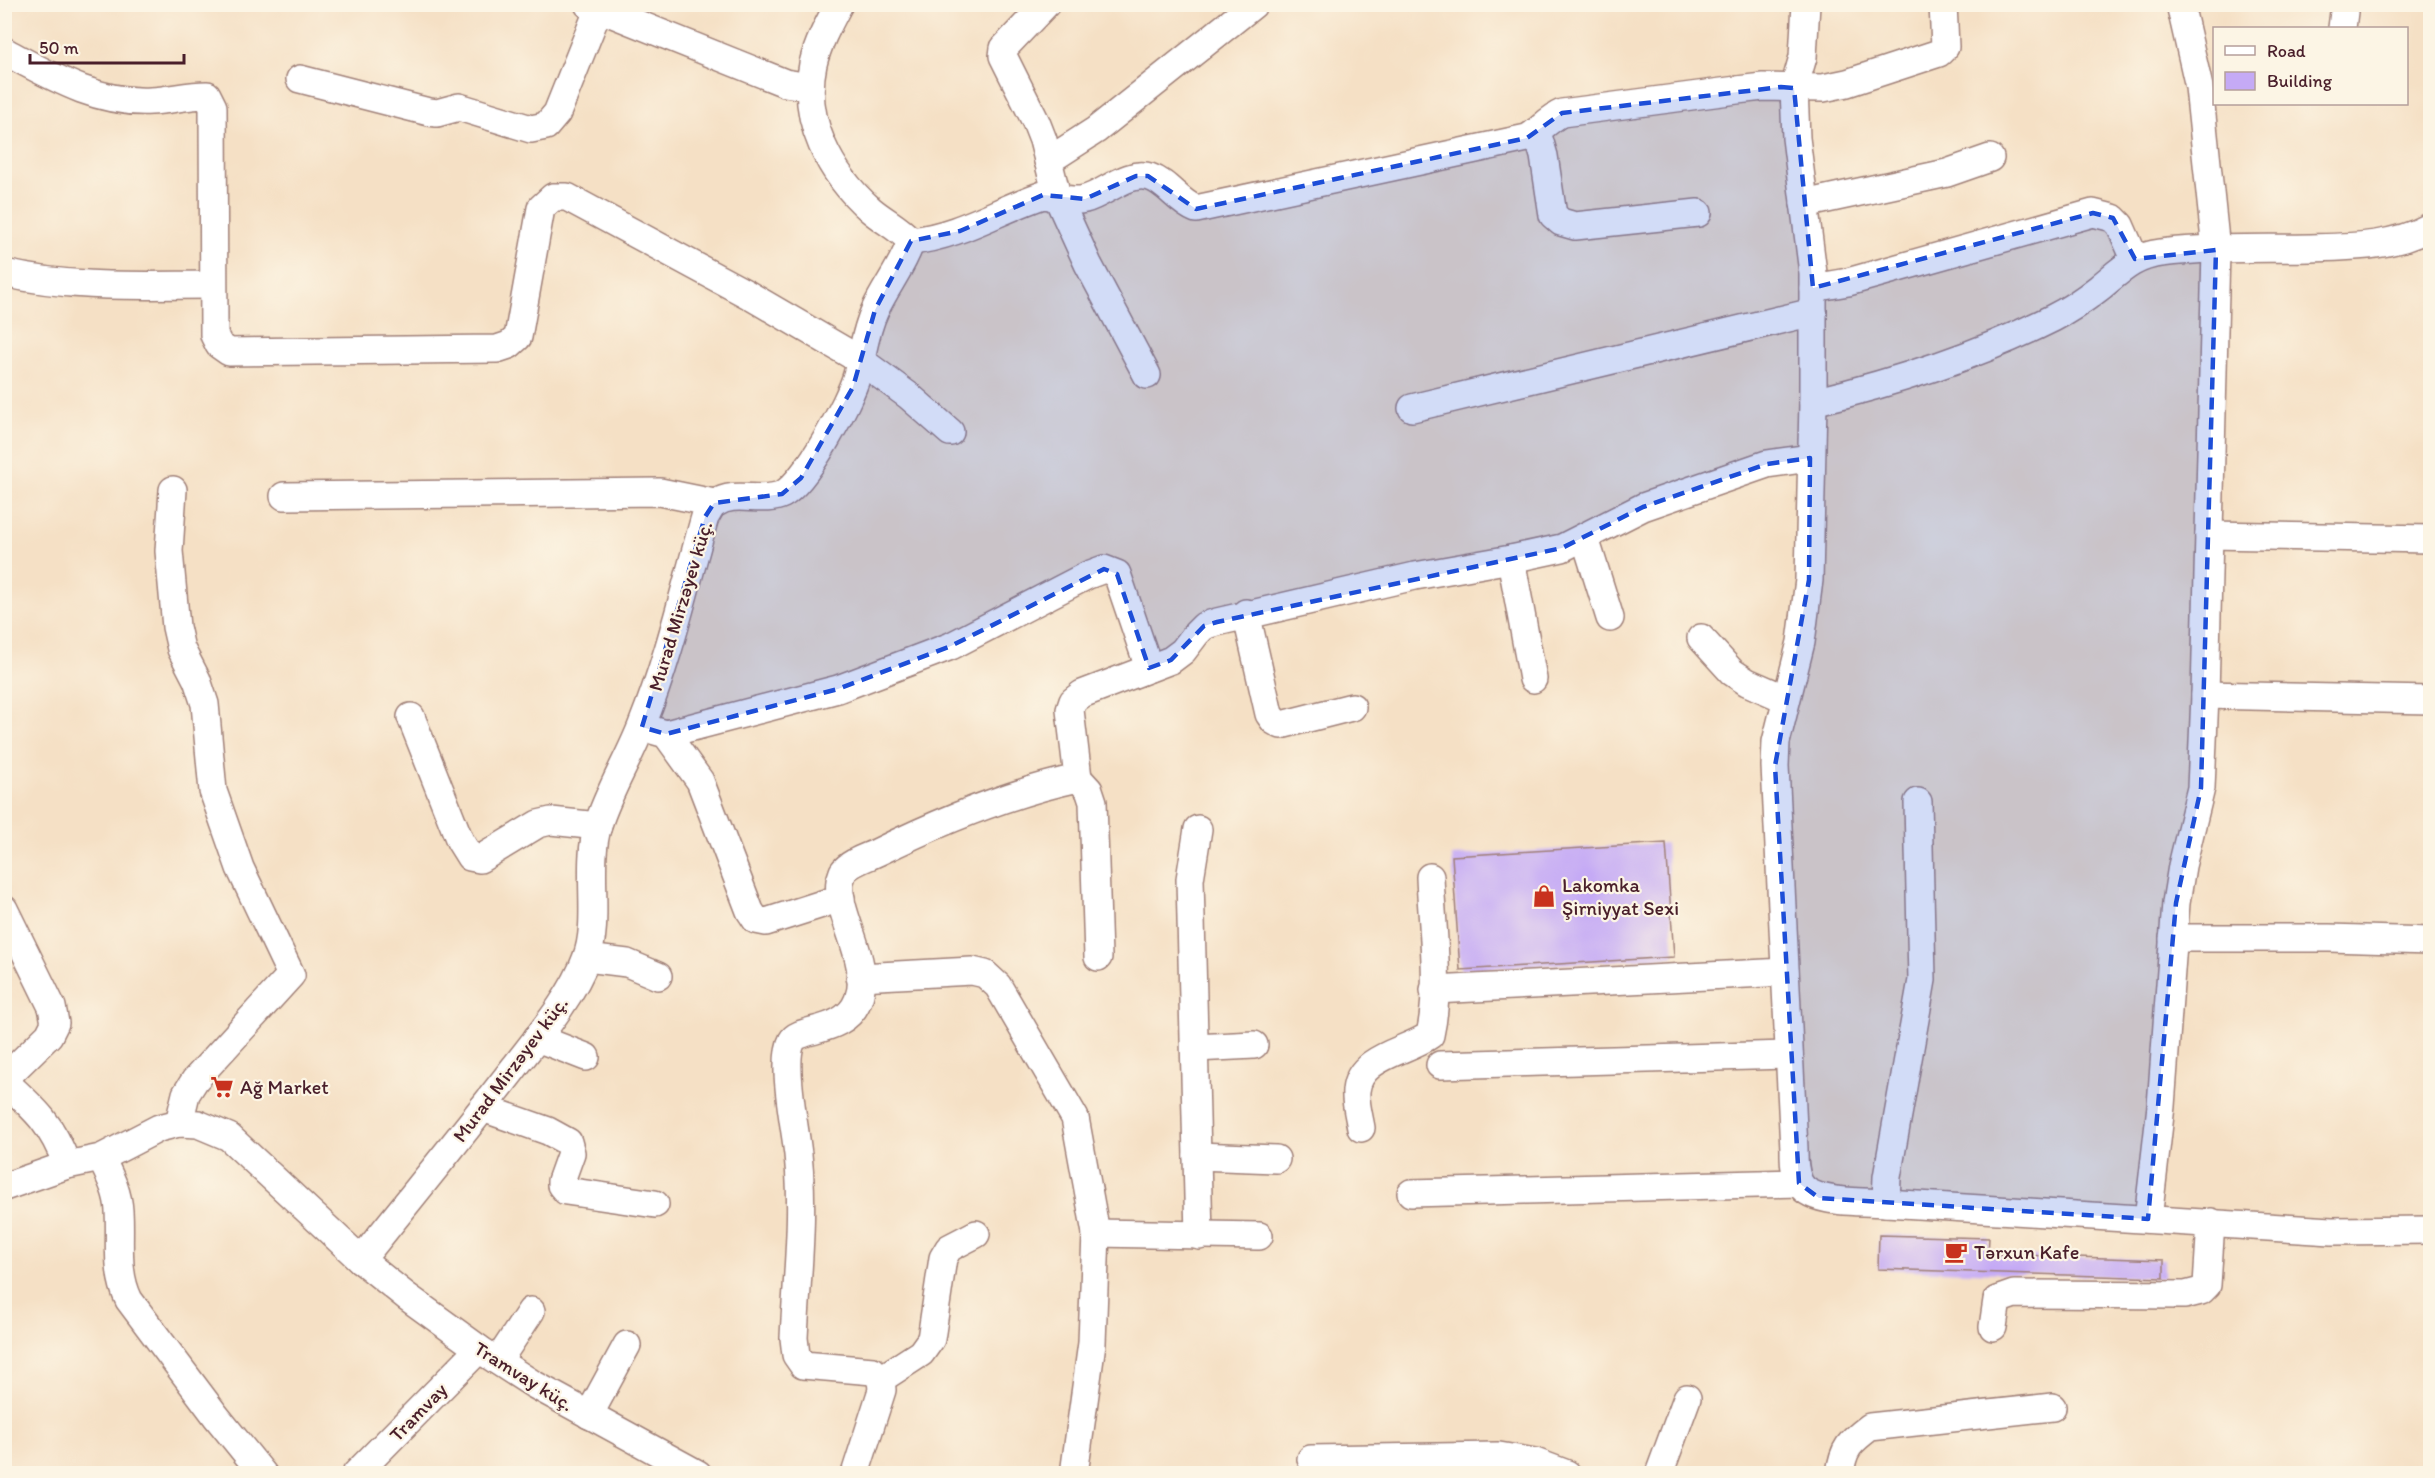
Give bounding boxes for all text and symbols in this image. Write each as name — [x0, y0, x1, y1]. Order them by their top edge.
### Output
scale bar — [30, 27, 184, 65]
legend — [2213, 27, 2408, 105]
text: 50 m — [39, 37, 79, 59]
text: Road — [2267, 40, 2306, 62]
text: Building — [2267, 70, 2333, 92]
street label: Murad Mirzəyev küç. — [643, 518, 717, 694]
place label: Lakomka Şirniyyat Sexi — [1562, 873, 1679, 920]
shop icon: Lakomka Şirniyyat Sexi — [1531, 883, 1557, 909]
street label: Murad Mirzəyev küç. — [447, 991, 573, 1147]
supermarket icon: Ağ Market — [209, 1074, 235, 1100]
place label: Ağ Market — [240, 1075, 329, 1099]
cafe icon: Tərxun Kafe — [1943, 1239, 1969, 1265]
place label: Tərxun Kafe — [1974, 1240, 2079, 1264]
street label: Tramvay küç. — [470, 1336, 578, 1416]
street label: Tramvay — [384, 1377, 452, 1446]

